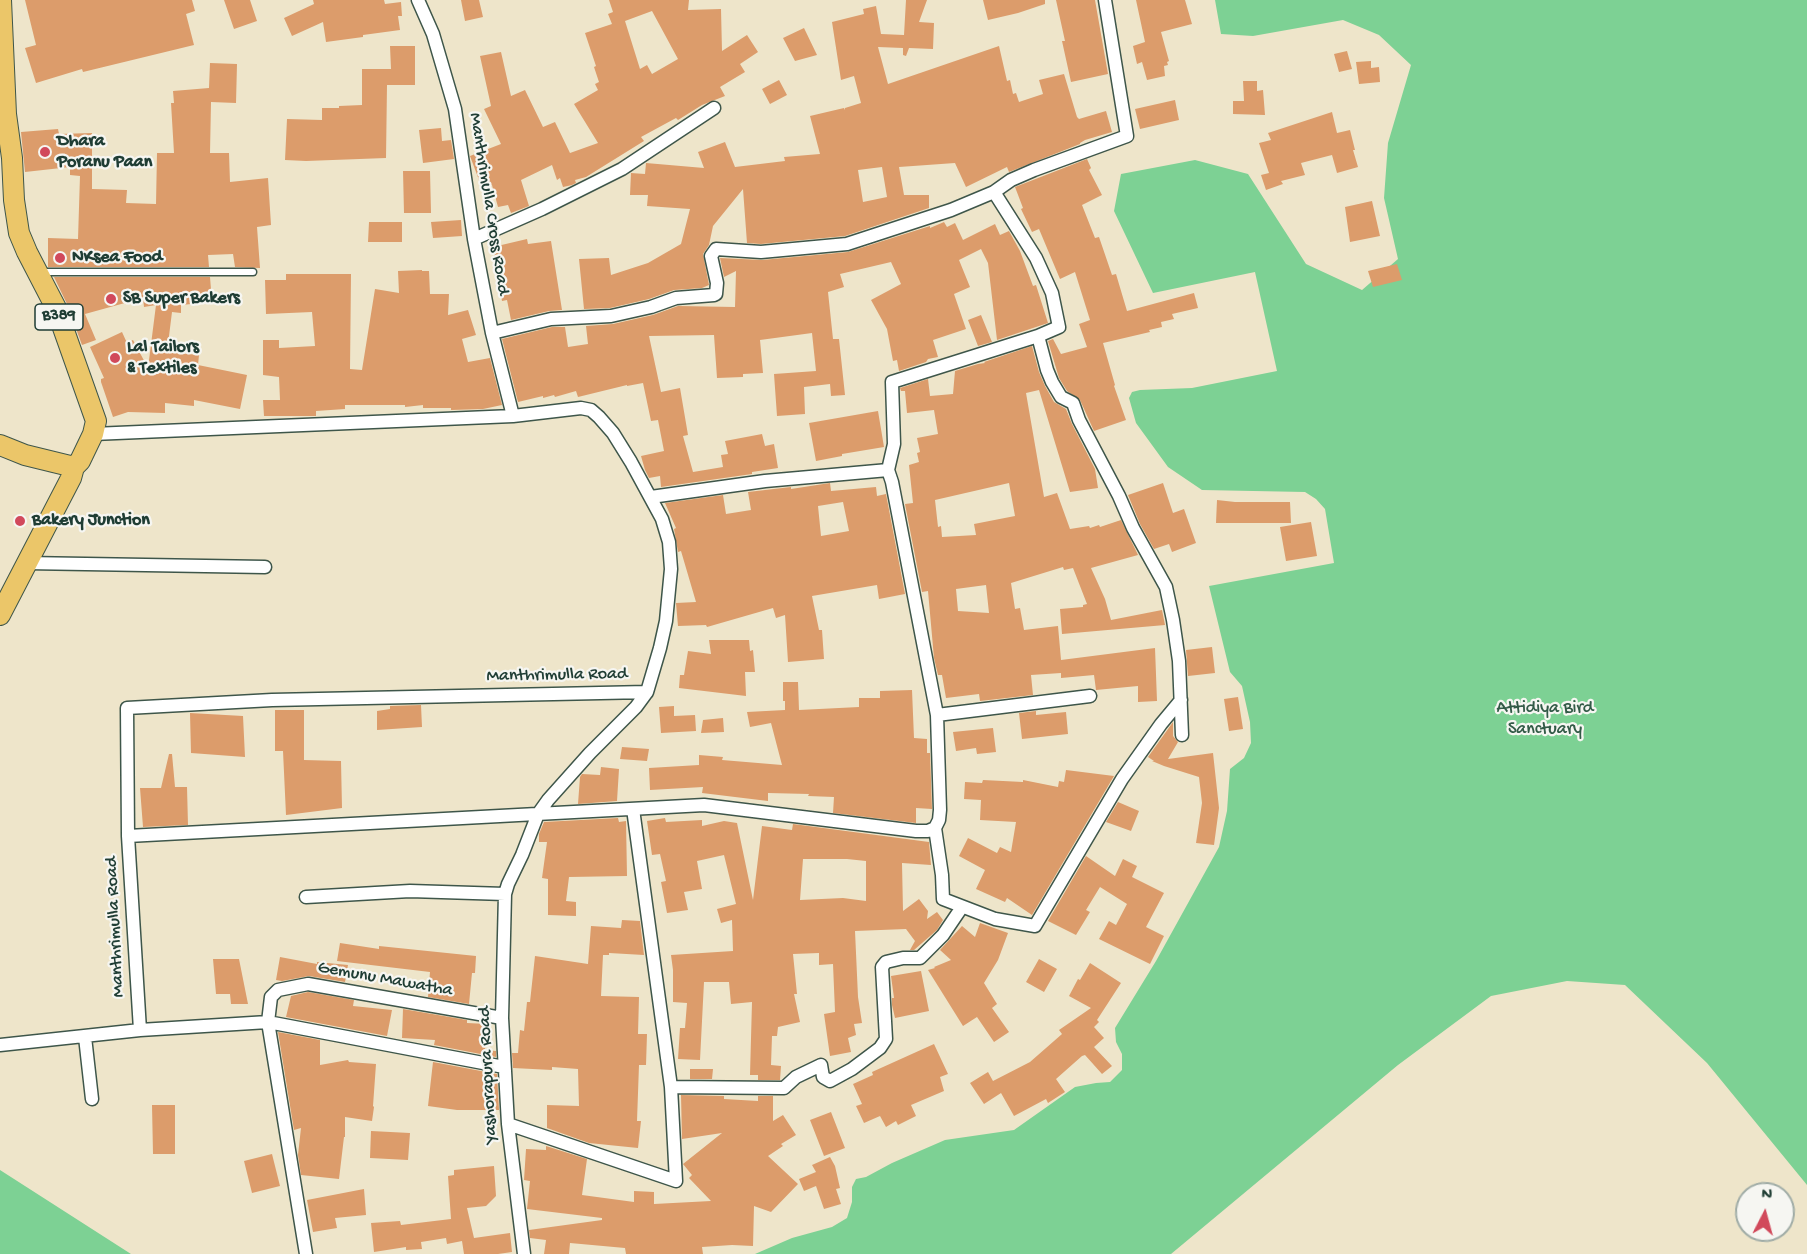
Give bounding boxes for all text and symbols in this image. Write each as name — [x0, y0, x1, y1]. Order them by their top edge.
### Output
street label: Manthrimulla Cross Road — [463, 111, 513, 297]
place label: Dhara Poranu Paan — [57, 131, 152, 174]
marker: Dhara Poranu Paan — [38, 145, 52, 159]
place label: NKsea Food — [72, 247, 162, 269]
marker: NKsea Food — [53, 251, 67, 265]
place label: SB Super Bakers — [123, 288, 240, 310]
marker: SB Super Bakers — [104, 292, 118, 306]
road number: B389 — [35, 304, 83, 330]
place label: Lal Tailors & Textiles — [127, 337, 199, 380]
marker: Lal Tailors & Textiles — [108, 351, 122, 365]
place label: Bakery Junction — [32, 510, 150, 532]
marker: Bakery Junction — [13, 514, 27, 528]
street label: Manthrimulla Road — [486, 664, 628, 688]
park label: Attidiya Bird Sanctuary — [1497, 698, 1593, 740]
street label: Manthrimulla Road — [102, 856, 130, 998]
street label: Gemunu Mawatha — [316, 958, 454, 1002]
street label: Yashorapura Road — [475, 1006, 503, 1144]
north arrow — [1735, 1182, 1795, 1242]
text: N — [1761, 1186, 1773, 1206]

